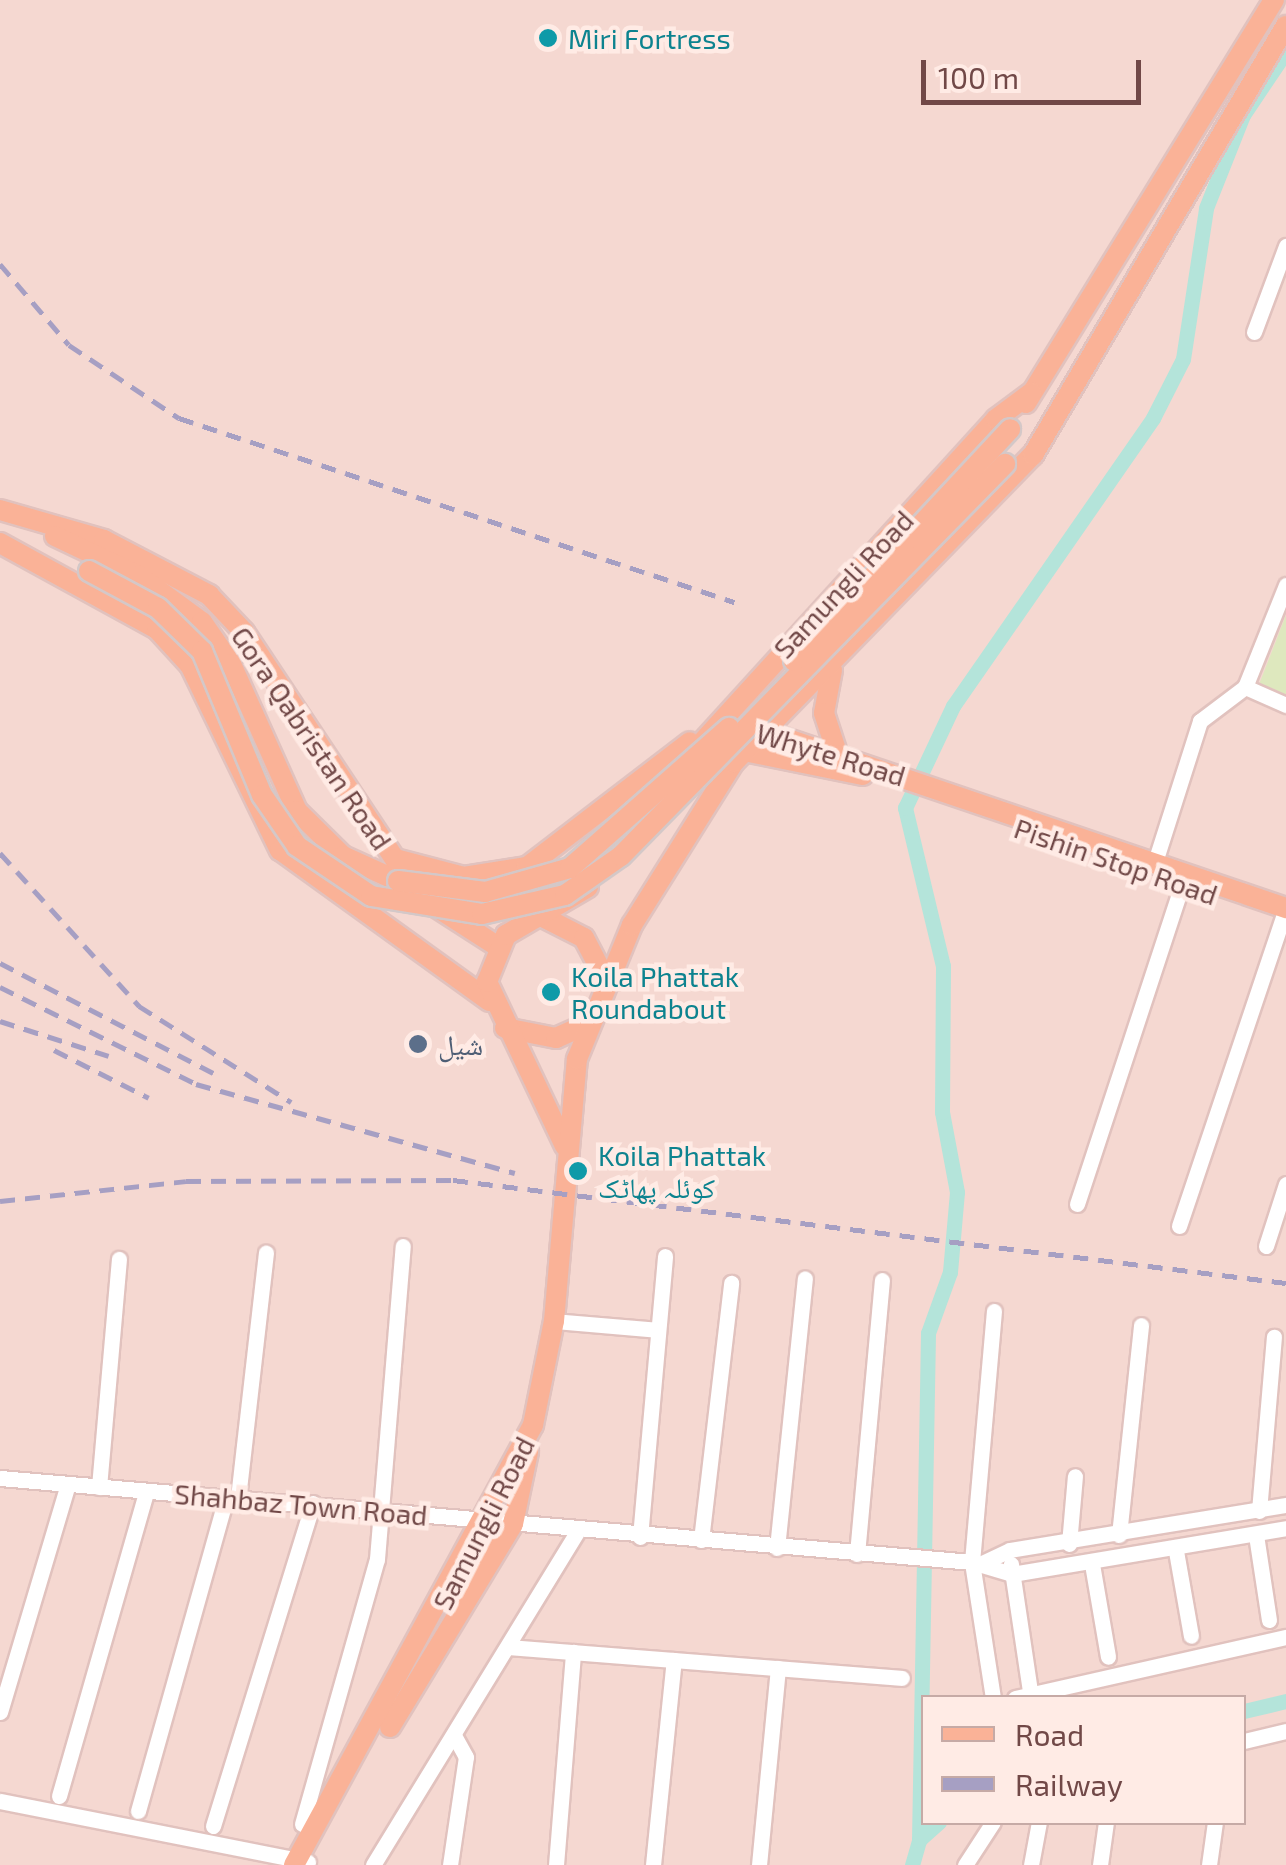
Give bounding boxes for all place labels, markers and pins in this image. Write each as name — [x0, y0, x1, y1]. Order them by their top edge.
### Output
place label: Miri Fortress — [568, 21, 731, 55]
marker: Miri Fortress — [537, 27, 559, 49]
place label: Koila Phattak Roundabout — [571, 959, 739, 1025]
marker: Koila Phattak Roundabout — [540, 981, 562, 1003]
place label: شیل — [438, 1027, 483, 1061]
marker: شیل — [407, 1033, 429, 1055]
place label: Koila Phattak کوئلہ پھاٹک — [598, 1138, 766, 1204]
marker: Koila Phattak کوئلہ پھاٹک — [567, 1160, 589, 1182]

